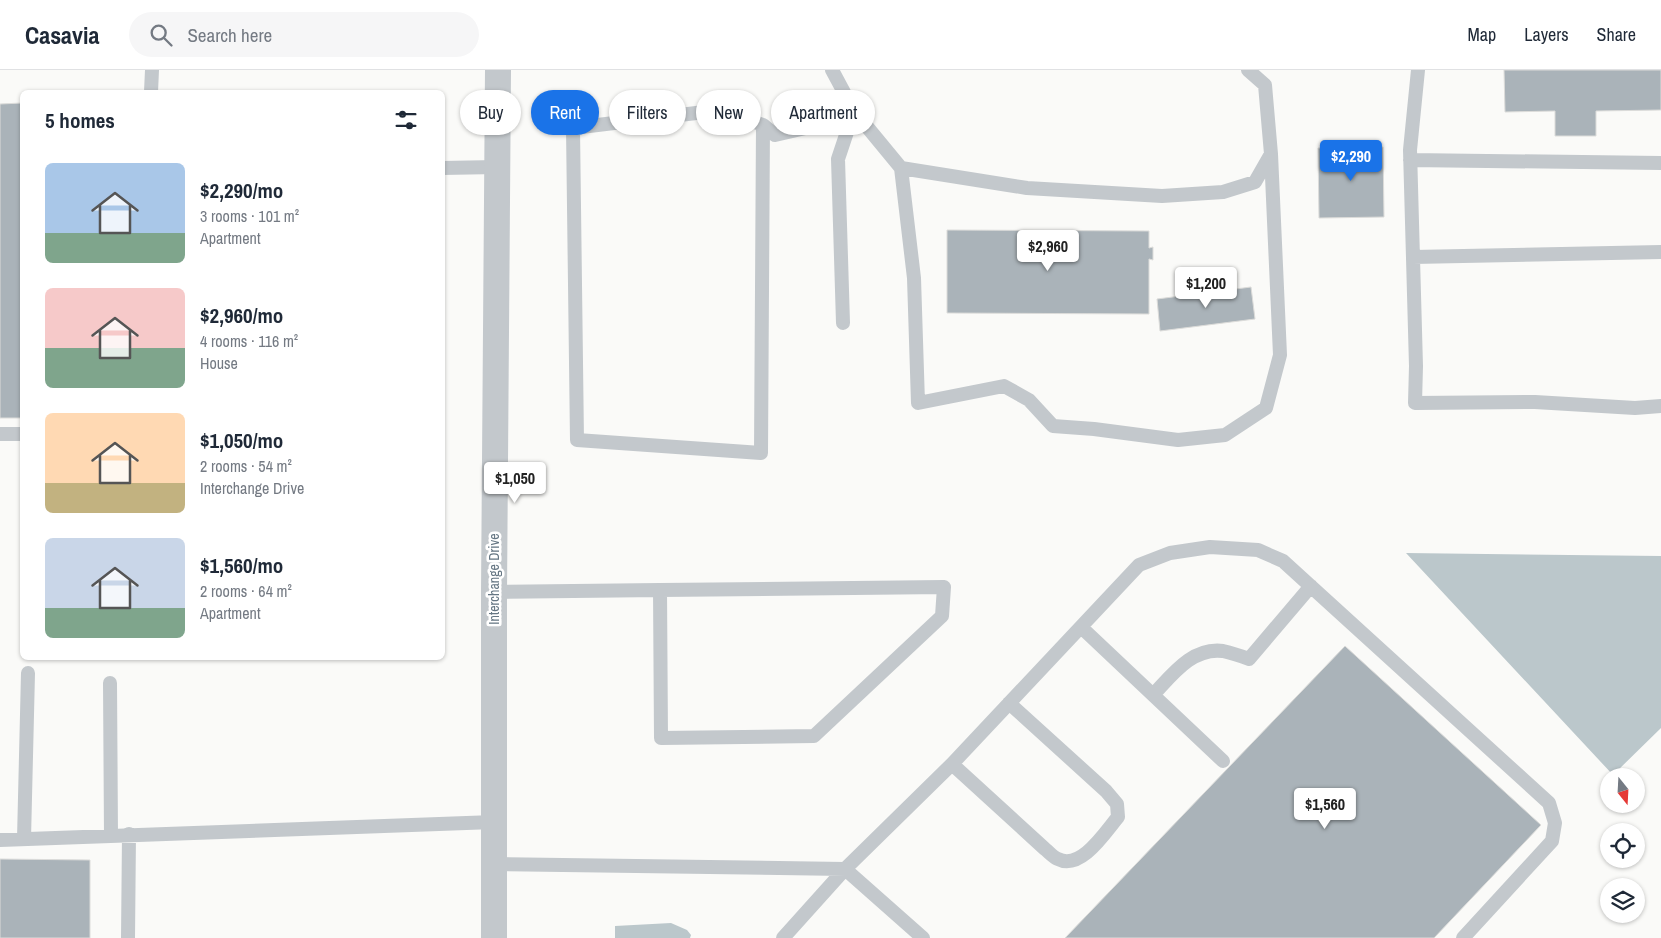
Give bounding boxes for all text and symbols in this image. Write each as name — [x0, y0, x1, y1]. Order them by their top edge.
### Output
search box — [129, 12, 479, 57]
text: Casavia — [25, 19, 99, 51]
icon: search — [147, 21, 175, 49]
text: Search here — [187, 22, 272, 48]
text: Map — [1468, 22, 1496, 47]
text: Layers — [1524, 22, 1569, 47]
text: Share — [1597, 22, 1636, 47]
chip: Buy — [460, 90, 521, 135]
chip: Rent — [531, 90, 599, 135]
chip: Filters — [609, 90, 686, 135]
chip: New — [696, 90, 761, 135]
chip: Apartment — [771, 90, 875, 135]
text: 5 homes — [45, 106, 115, 135]
icon: filters — [392, 106, 420, 134]
pin: $2,290 — [1310, 140, 1392, 182]
text: $2,290 — [1331, 145, 1371, 167]
text: $2,290/mo — [200, 176, 283, 205]
icon: home — [85, 183, 145, 243]
text: 3 rooms · 101 m² — [200, 205, 299, 227]
text: Apartment — [200, 227, 261, 249]
pin: $2,960 — [1007, 230, 1089, 272]
text: $2,960 — [1028, 235, 1068, 257]
pin: $1,200 — [1165, 266, 1247, 309]
text: $1,200 — [1186, 272, 1226, 294]
text: $2,960/mo — [200, 301, 283, 330]
icon: home — [85, 308, 145, 368]
text: 4 rooms · 116 m² — [200, 330, 298, 352]
text: House — [200, 352, 238, 374]
text: $1,050/mo — [200, 426, 283, 455]
icon: home — [85, 433, 145, 493]
text: 2 rooms · 54 m² — [200, 455, 292, 477]
pin: $1,050 — [474, 462, 556, 504]
text: $1,050 — [495, 467, 535, 489]
text: Interchange Drive — [200, 477, 304, 499]
street label: Interchange Drive — [485, 533, 503, 625]
text: $1,560/mo — [200, 551, 283, 580]
icon: home — [85, 558, 145, 618]
text: 2 rooms · 64 m² — [200, 580, 292, 602]
text: Apartment — [200, 602, 261, 624]
north arrow — [1600, 768, 1645, 812]
map controls — [1600, 768, 1645, 923]
pin: $1,560 — [1284, 788, 1366, 830]
text: $1,560 — [1305, 793, 1345, 815]
button: locate — [1600, 823, 1645, 868]
button: layers — [1600, 878, 1645, 923]

